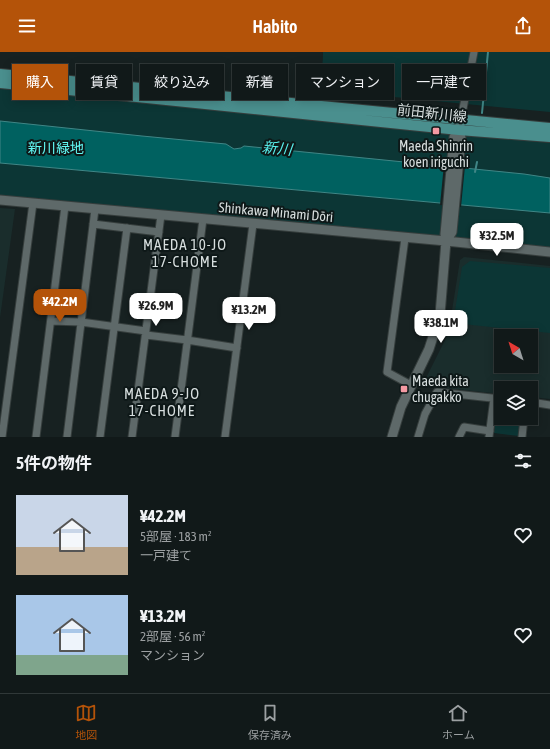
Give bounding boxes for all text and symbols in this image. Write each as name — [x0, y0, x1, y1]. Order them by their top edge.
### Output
icon: menu — [16, 15, 38, 37]
icon: share — [512, 15, 534, 37]
text: Habito — [253, 16, 297, 37]
chip: 購入 — [12, 64, 68, 100]
chip: 賃貸 — [76, 64, 132, 100]
chip: 絞り込み — [140, 64, 224, 100]
chip: 新着 — [232, 64, 288, 100]
chip: マンション — [296, 64, 394, 100]
chip: 一戸建て — [402, 64, 486, 100]
street label: 前田新川線 — [396, 101, 468, 125]
marker: Maeda Shinrin koen iriguchi — [431, 126, 441, 136]
water label: 新川 — [261, 138, 295, 158]
place label: Maeda Shinrin koen iriguchi — [399, 138, 473, 170]
park label: 新川緑地 — [28, 140, 84, 156]
street label: Shinkawa Minami Dōri — [218, 199, 334, 225]
pin: ¥32.5M — [464, 223, 530, 257]
text: ¥32.5M — [479, 228, 515, 243]
district label: MAEDA 10-JO 17-CHOME — [143, 236, 227, 270]
pin: ¥42.2M — [27, 289, 93, 323]
pin: ¥26.9M — [123, 293, 189, 327]
text: ¥42.2M — [42, 294, 78, 309]
pin: ¥13.2M — [216, 297, 282, 331]
text: ¥26.9M — [138, 298, 174, 313]
text: ¥13.2M — [231, 302, 267, 317]
pin: ¥38.1M — [408, 310, 474, 344]
text: ¥38.1M — [423, 315, 459, 330]
north arrow — [494, 329, 538, 373]
map controls — [494, 329, 538, 425]
place label: Maeda kita chugakko — [412, 373, 469, 405]
button: layers — [494, 381, 538, 425]
marker: Maeda kita chugakko — [399, 384, 409, 394]
district label: MAEDA 9-JO 17-CHOME — [124, 385, 200, 419]
icon: filters — [512, 450, 534, 472]
text: 5件の物件 — [16, 453, 92, 473]
text: ¥42.2M — [140, 506, 186, 526]
icon: home — [48, 511, 96, 559]
icon: heart — [512, 524, 534, 546]
text: 5部屋 · 183 m² — [140, 529, 212, 544]
text: 一戸建て — [140, 548, 192, 563]
text: ¥13.2M — [140, 606, 186, 626]
icon: home — [48, 611, 96, 659]
icon: heart — [512, 624, 534, 646]
text: 2部屋 · 56 m² — [140, 629, 205, 644]
text: マンション — [140, 648, 205, 663]
tab: 地図 — [75, 702, 97, 742]
tab: 保存済み — [248, 702, 292, 742]
tab: ホーム — [442, 702, 475, 742]

